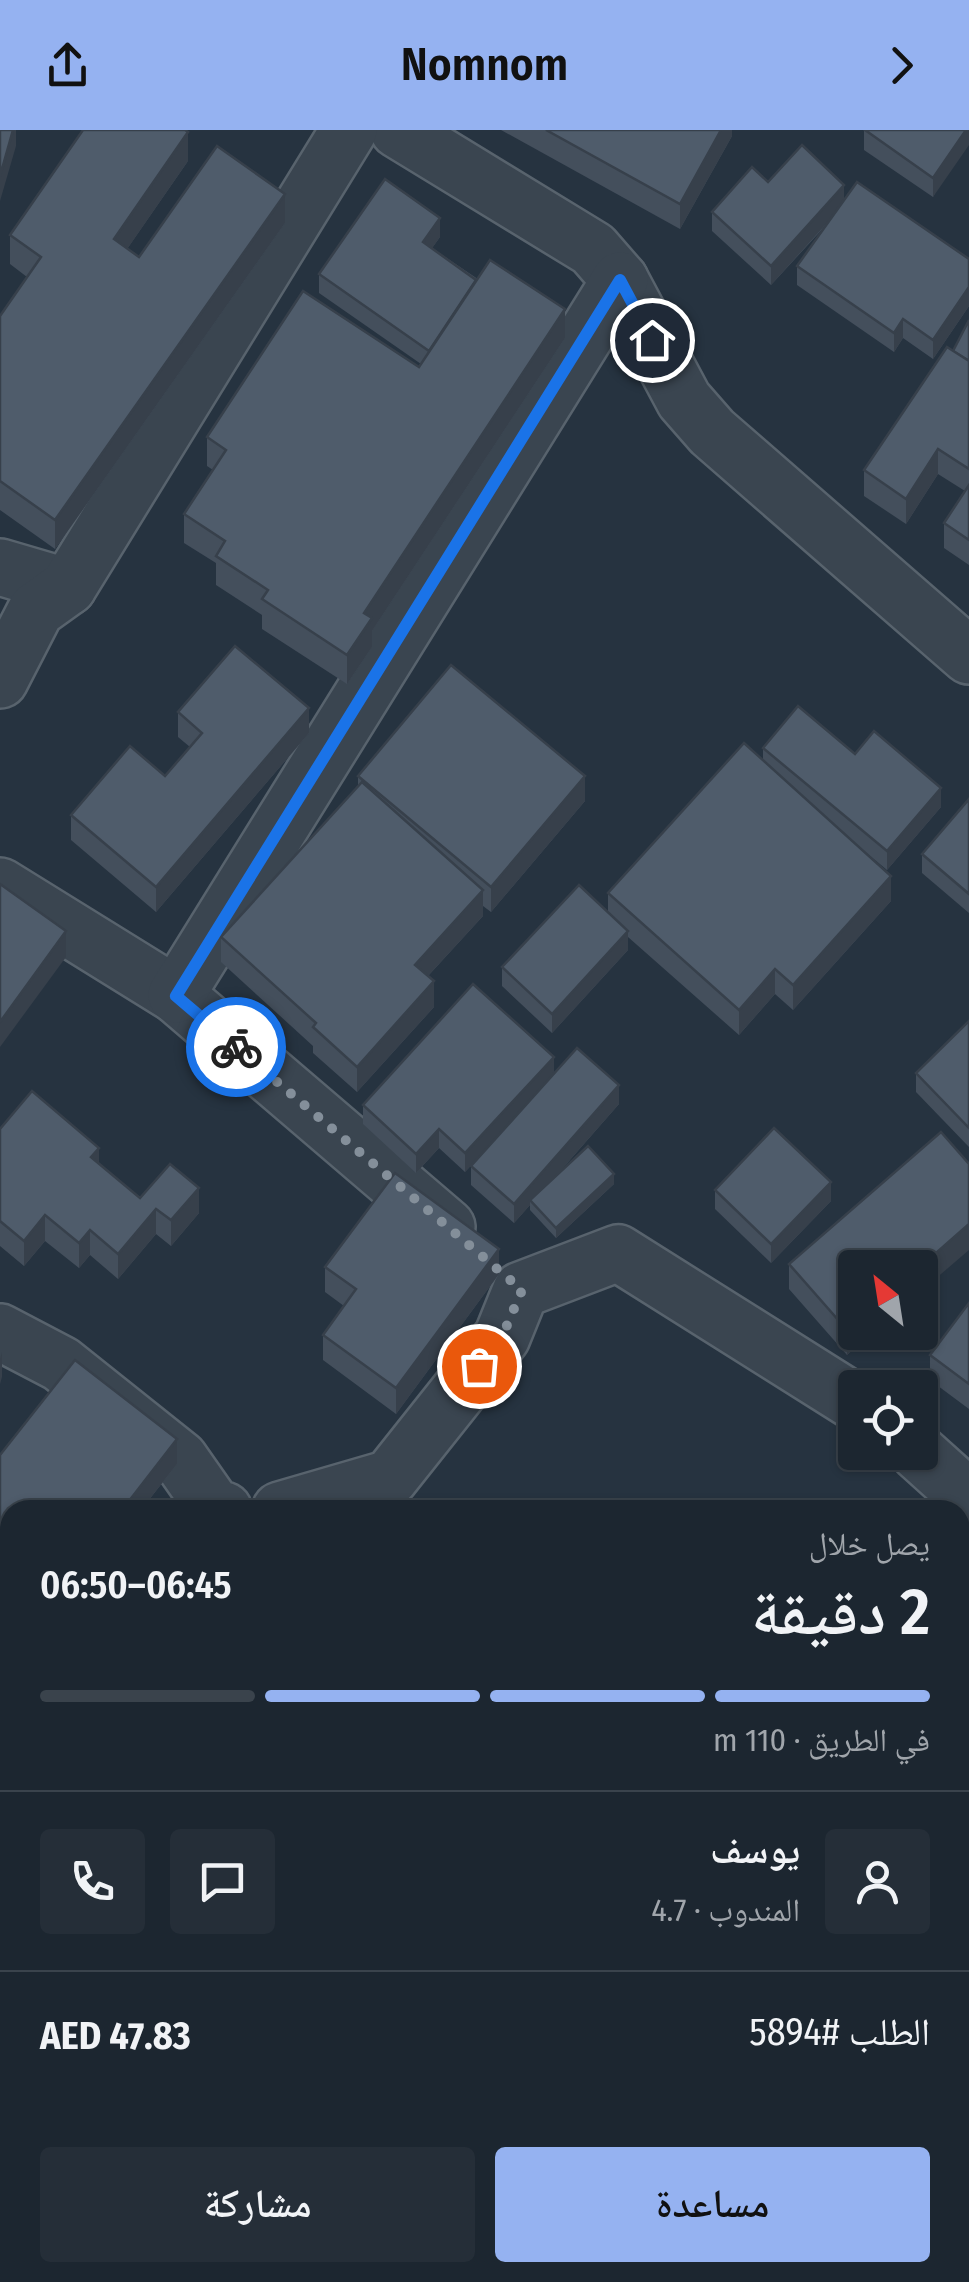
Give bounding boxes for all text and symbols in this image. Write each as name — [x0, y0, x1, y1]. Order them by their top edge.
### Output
icon: share — [40, 38, 95, 93]
text: Nomnom — [401, 38, 568, 92]
icon: forward — [874, 38, 929, 93]
pin — [610, 298, 695, 383]
icon: home — [625, 313, 680, 368]
courier — [186, 997, 286, 1097]
icon: bike — [209, 1020, 264, 1075]
north arrow — [838, 1250, 938, 1350]
map controls — [838, 1250, 938, 1470]
pin — [437, 1324, 522, 1409]
icon: bag — [452, 1339, 507, 1394]
button: locate — [838, 1370, 938, 1470]
text: يصل خلال — [809, 1525, 930, 1563]
text: 06:45–06:50 — [40, 1562, 232, 1608]
text: 2 دقيقة — [751, 1573, 930, 1651]
text: في الطريق · 110 m — [713, 1721, 930, 1759]
text: يوسف — [710, 1827, 800, 1873]
button: phone — [40, 1829, 145, 1934]
button: chat — [170, 1829, 275, 1934]
button: person — [825, 1829, 930, 1934]
text: المندوب · 4.7 — [651, 1891, 800, 1929]
text: الطلب #5894 — [749, 2009, 930, 2055]
text: AED 47.83 — [40, 2013, 191, 2059]
button: مشاركة — [40, 2147, 475, 2262]
button: مساعدة — [495, 2147, 930, 2262]

